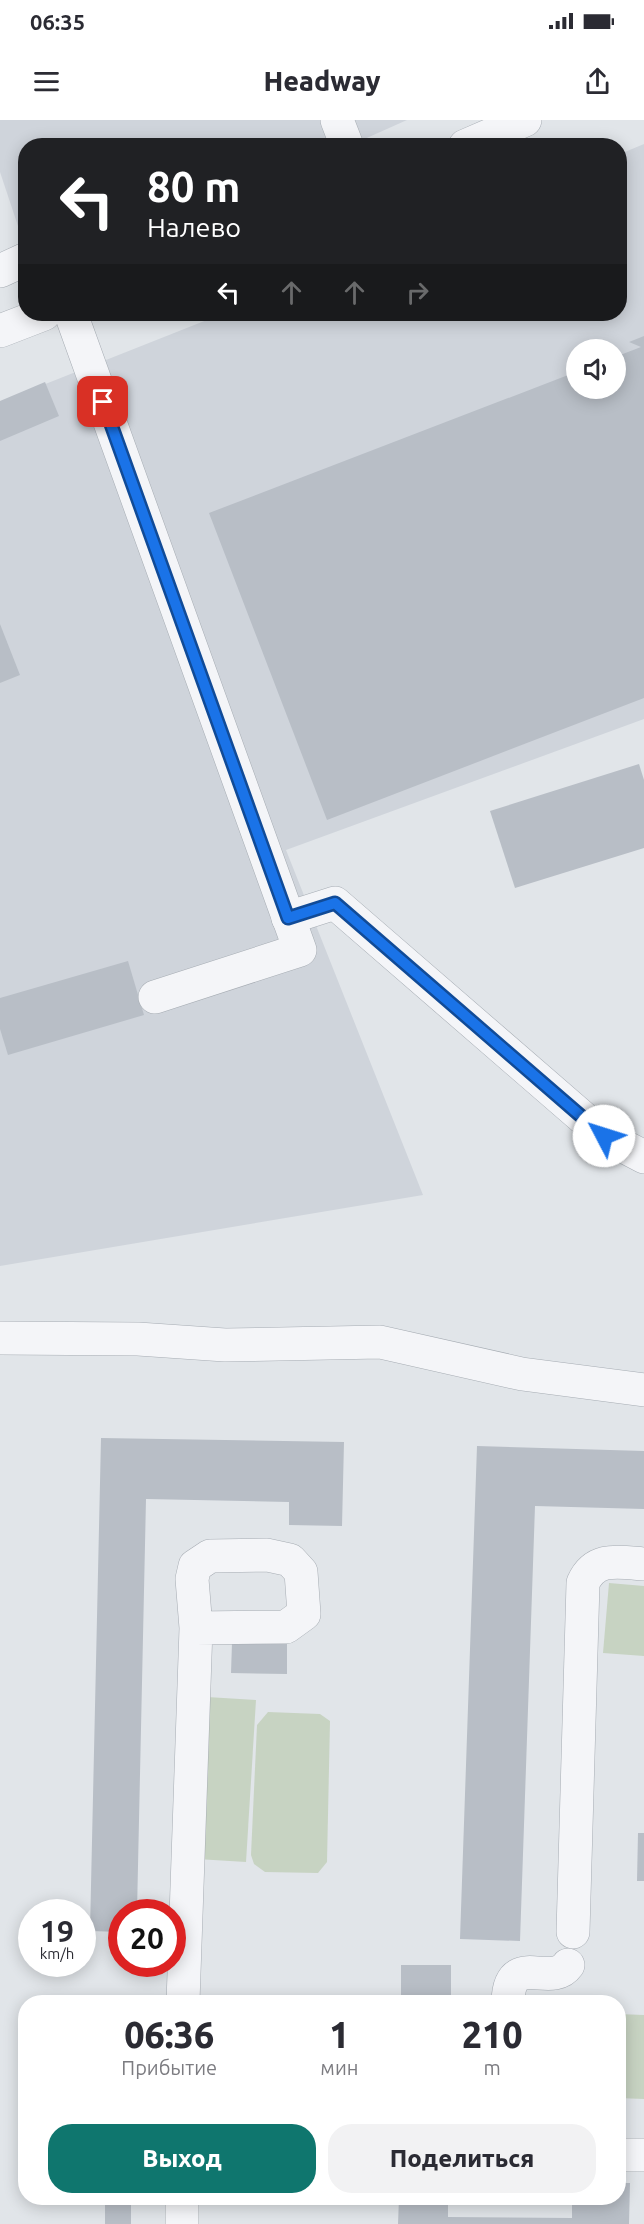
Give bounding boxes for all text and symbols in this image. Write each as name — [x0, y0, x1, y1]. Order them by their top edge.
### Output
text: 06:35 — [30, 9, 85, 34]
icon: menu — [30, 65, 63, 98]
icon: share — [581, 65, 614, 98]
text: Headway — [263, 66, 381, 96]
icon: left — [48, 162, 126, 240]
text: 80 m — [147, 163, 241, 210]
text: Налево — [147, 212, 241, 242]
icon: left — [212, 276, 245, 309]
icon: ahead — [275, 276, 308, 309]
icon: ahead — [338, 276, 371, 309]
icon: right — [401, 276, 434, 309]
map controls — [566, 339, 626, 399]
button: sound — [566, 339, 626, 399]
pin — [77, 376, 128, 427]
icon: arrive — [86, 385, 119, 418]
position arrow — [572, 1104, 636, 1168]
speed limit sign: 20 — [108, 1899, 186, 1977]
text: 19 — [40, 1914, 74, 1948]
text: km/h — [40, 1945, 74, 1962]
text: 06:36 — [124, 2014, 214, 2055]
text: 1 — [329, 2014, 350, 2055]
text: 210 — [462, 2014, 523, 2055]
text: Прибытие — [121, 2056, 217, 2079]
text: мин — [320, 2056, 358, 2079]
text: m — [484, 2056, 501, 2079]
button: Выход — [48, 2124, 316, 2193]
button: Поделиться — [328, 2124, 596, 2193]

